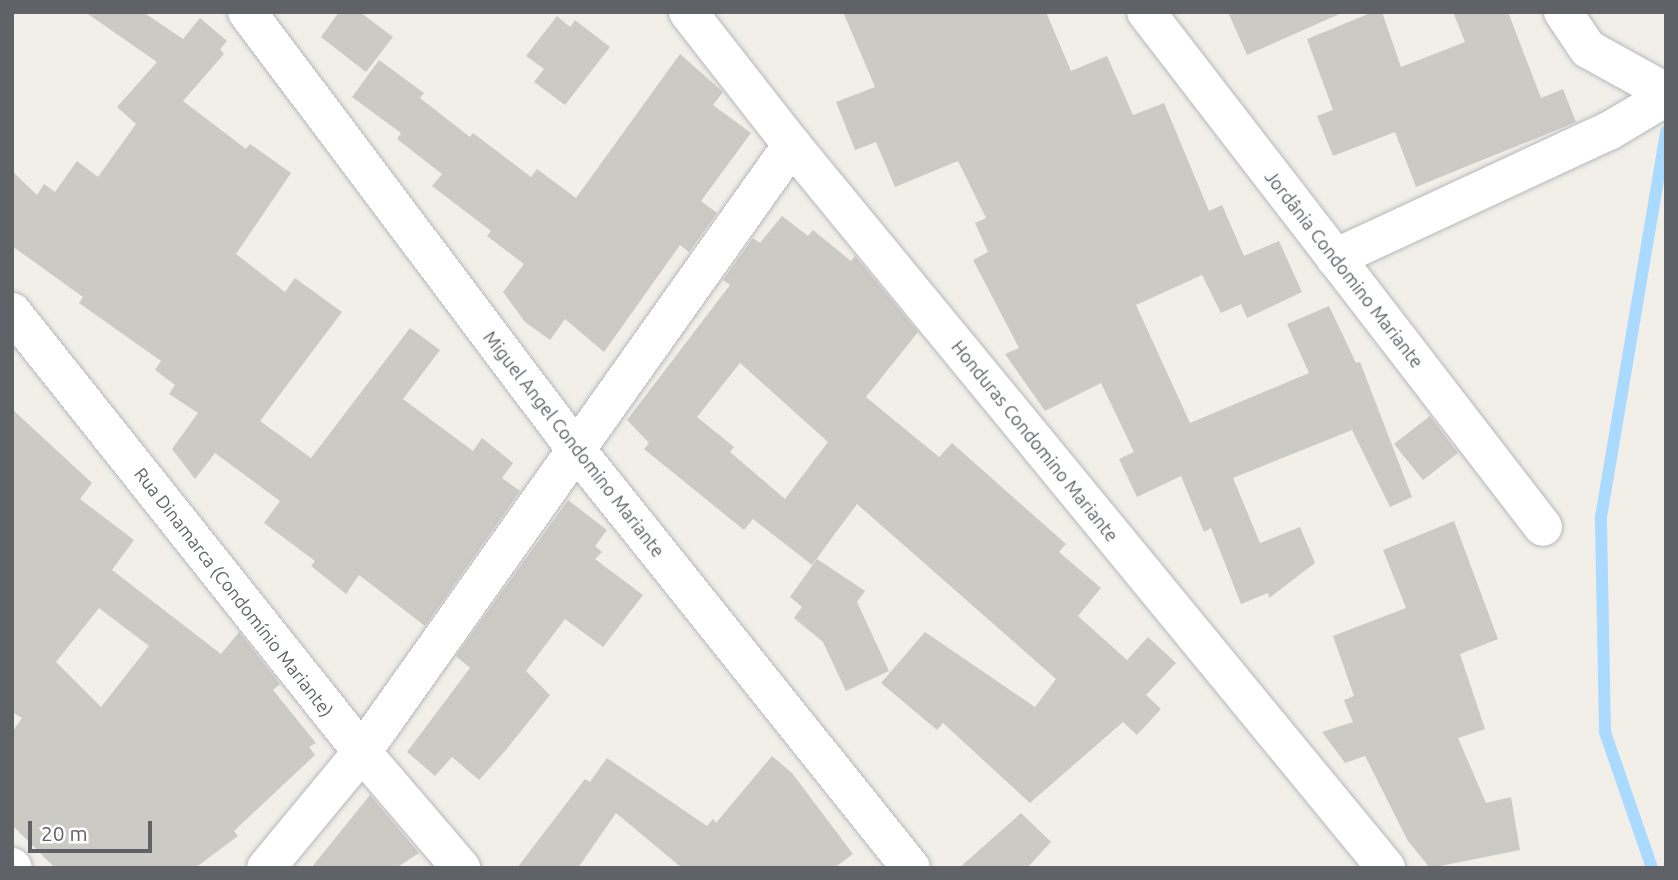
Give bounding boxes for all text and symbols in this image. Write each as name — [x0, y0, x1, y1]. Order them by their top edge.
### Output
street label: Jordânia Condomino Mariante — [1260, 166, 1428, 372]
street label: Miguel Angel Condomino Mariante — [479, 327, 669, 561]
street label: Honduras Condomino Mariante — [947, 336, 1123, 546]
street label: Rua Dinamarca (Condomínio Mariante) — [130, 463, 338, 721]
scale bar — [32, 806, 156, 850]
text: 20 m — [41, 821, 88, 845]

